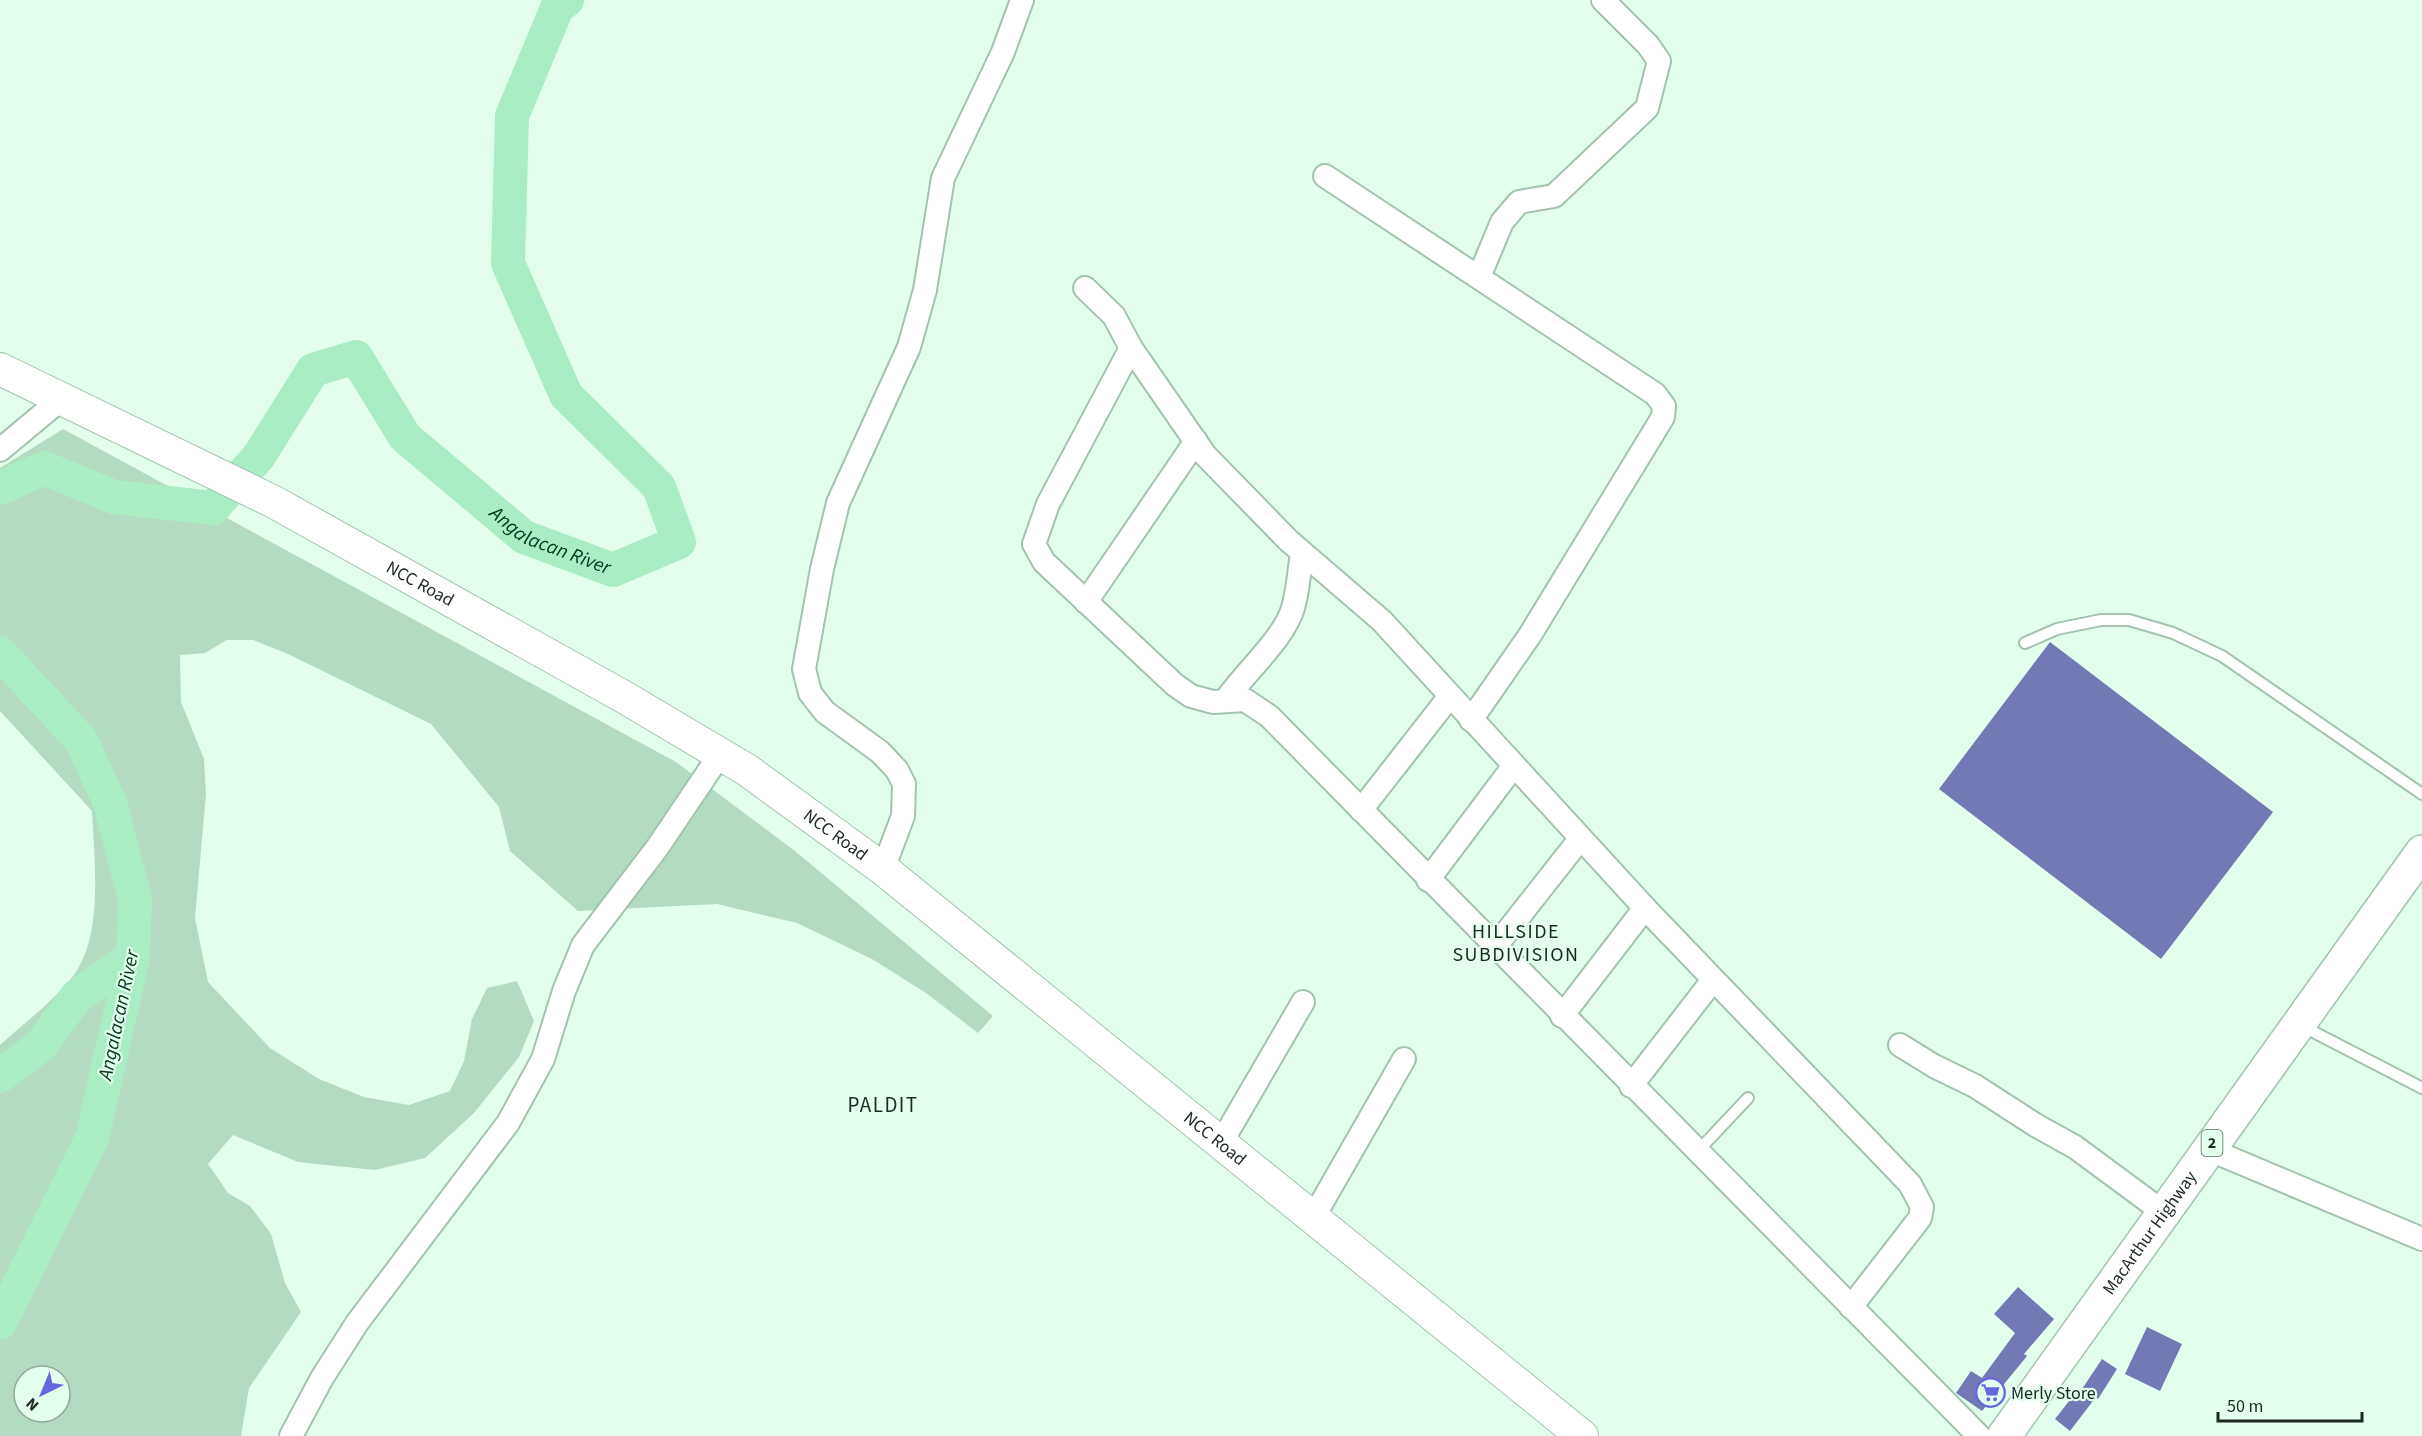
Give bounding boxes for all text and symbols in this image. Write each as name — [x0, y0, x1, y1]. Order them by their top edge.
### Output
water label: Angalacan River — [482, 498, 616, 582]
street label: NCC Road — [382, 555, 459, 612]
street label: NCC Road — [798, 803, 873, 866]
district label: HILLSIDE SUBDIVISION — [1452, 918, 1580, 969]
water label: Angalacan River — [91, 946, 147, 1085]
district label: PALDIT — [847, 1090, 919, 1120]
street label: NCC Road — [1178, 1105, 1252, 1171]
road number: 2 — [2202, 1130, 2222, 1156]
street label: MacArthur Highway — [2096, 1165, 2203, 1300]
north arrow — [12, 1364, 72, 1424]
supermarket icon: Merly Store — [1974, 1377, 2006, 1409]
place label: Merly Store — [2011, 1381, 2096, 1406]
scale bar — [2218, 1385, 2362, 1423]
text: N — [21, 1393, 44, 1416]
text: 50 m — [2227, 1394, 2263, 1419]

